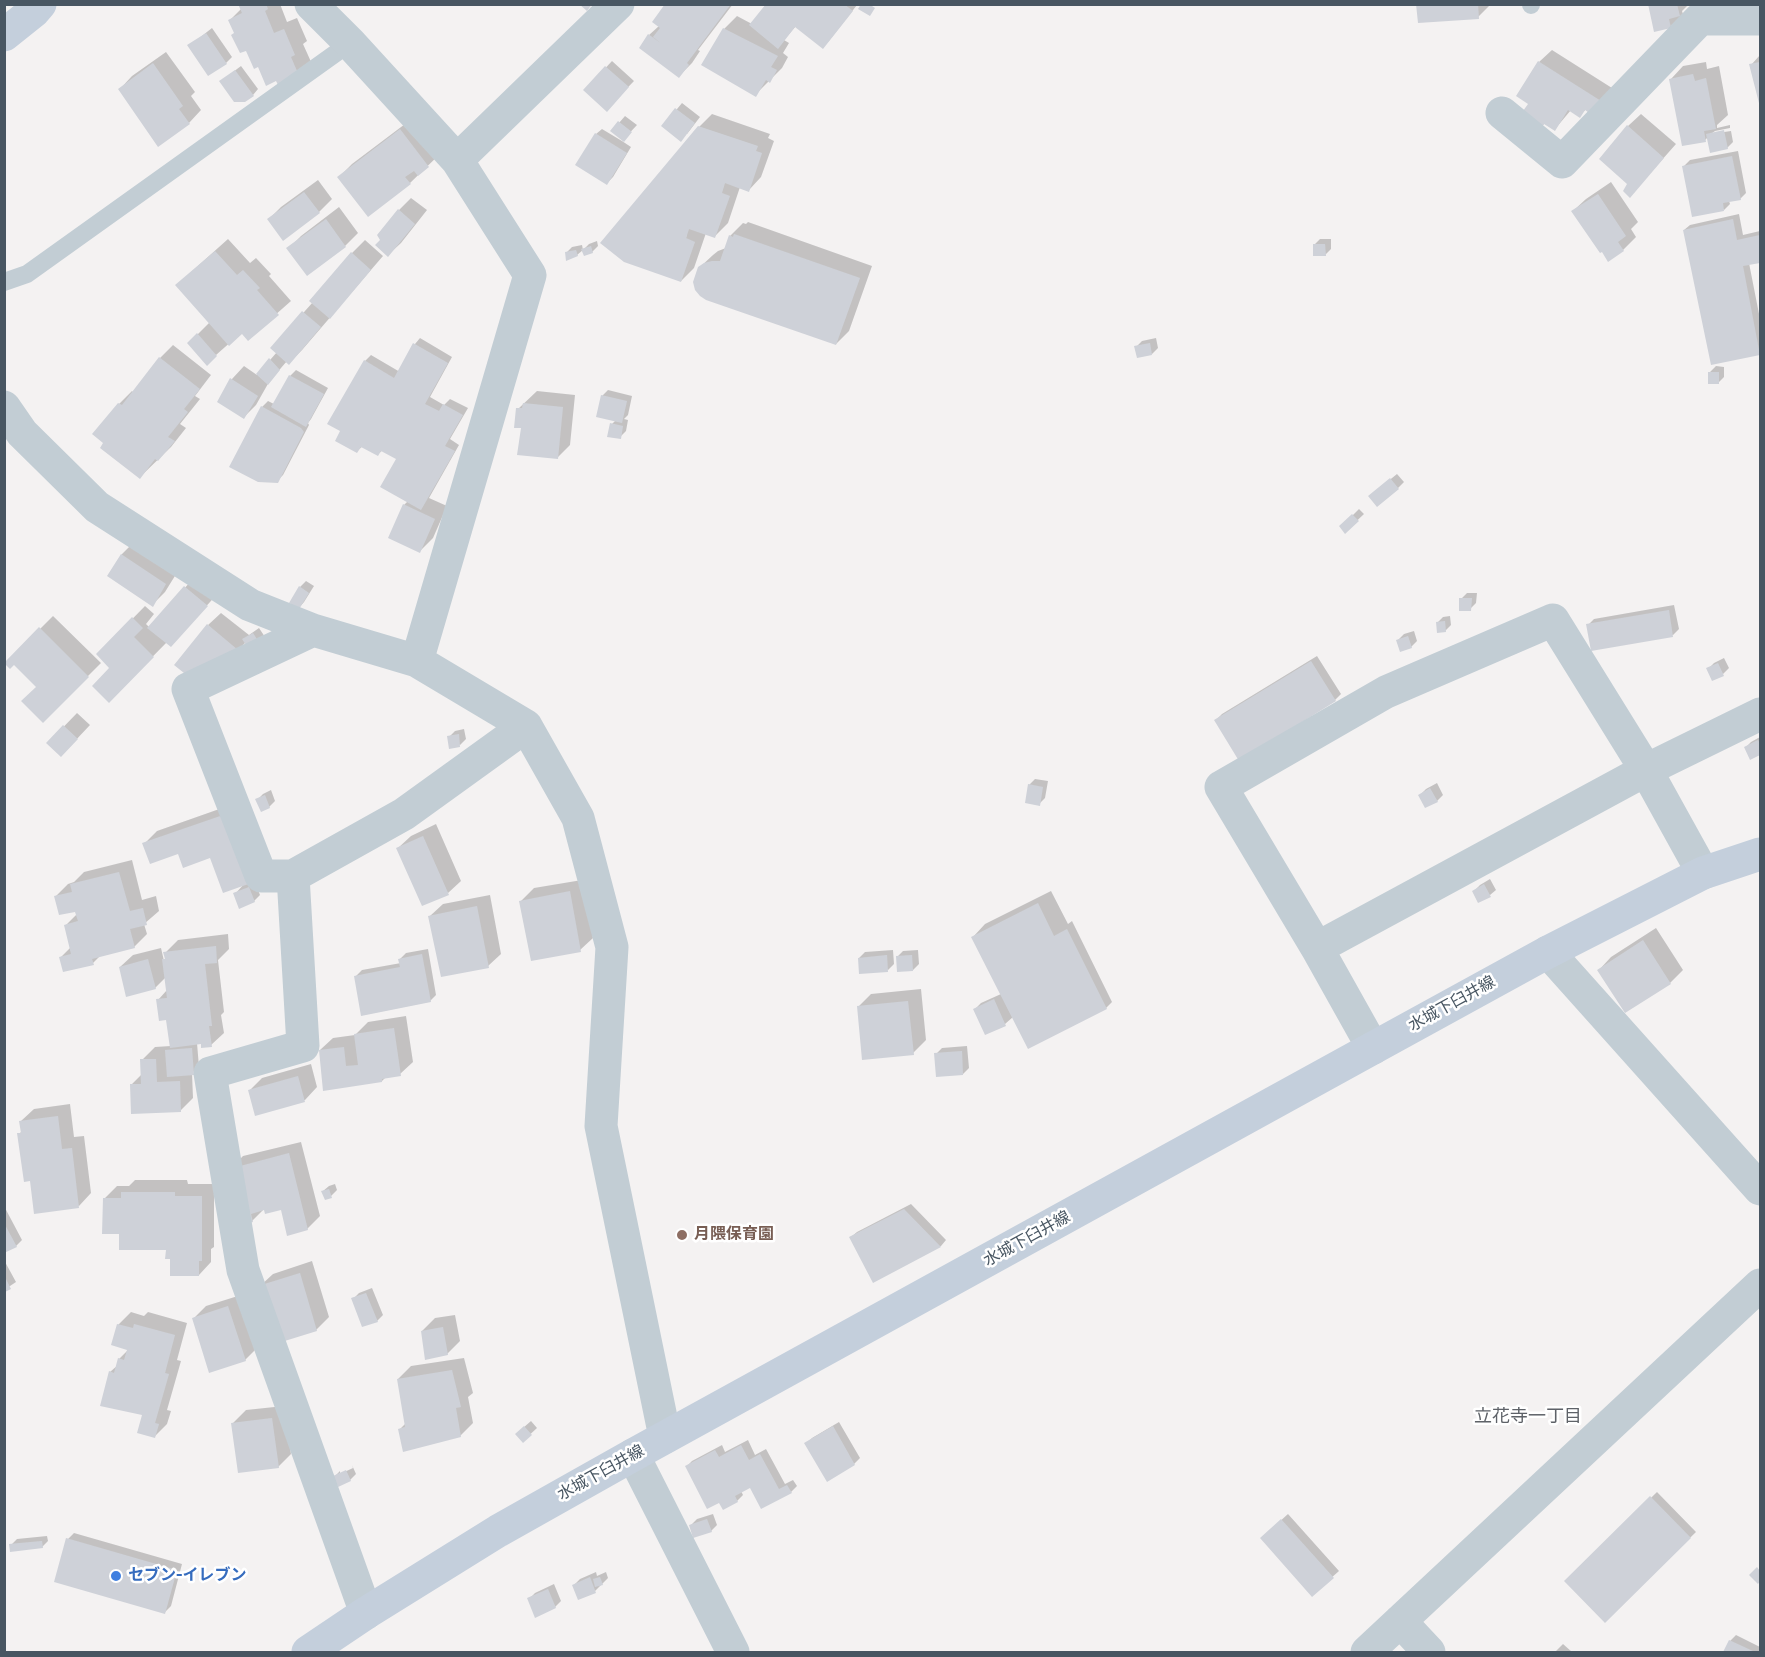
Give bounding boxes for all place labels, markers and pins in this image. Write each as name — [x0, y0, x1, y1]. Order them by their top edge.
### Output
place label: 月隈保育園 — [694, 1225, 774, 1245]
marker: 月隈保育園 — [675, 1228, 689, 1242]
place label: セブン-イレブン — [128, 1566, 247, 1586]
marker: セブン-イレブン — [109, 1569, 123, 1583]

